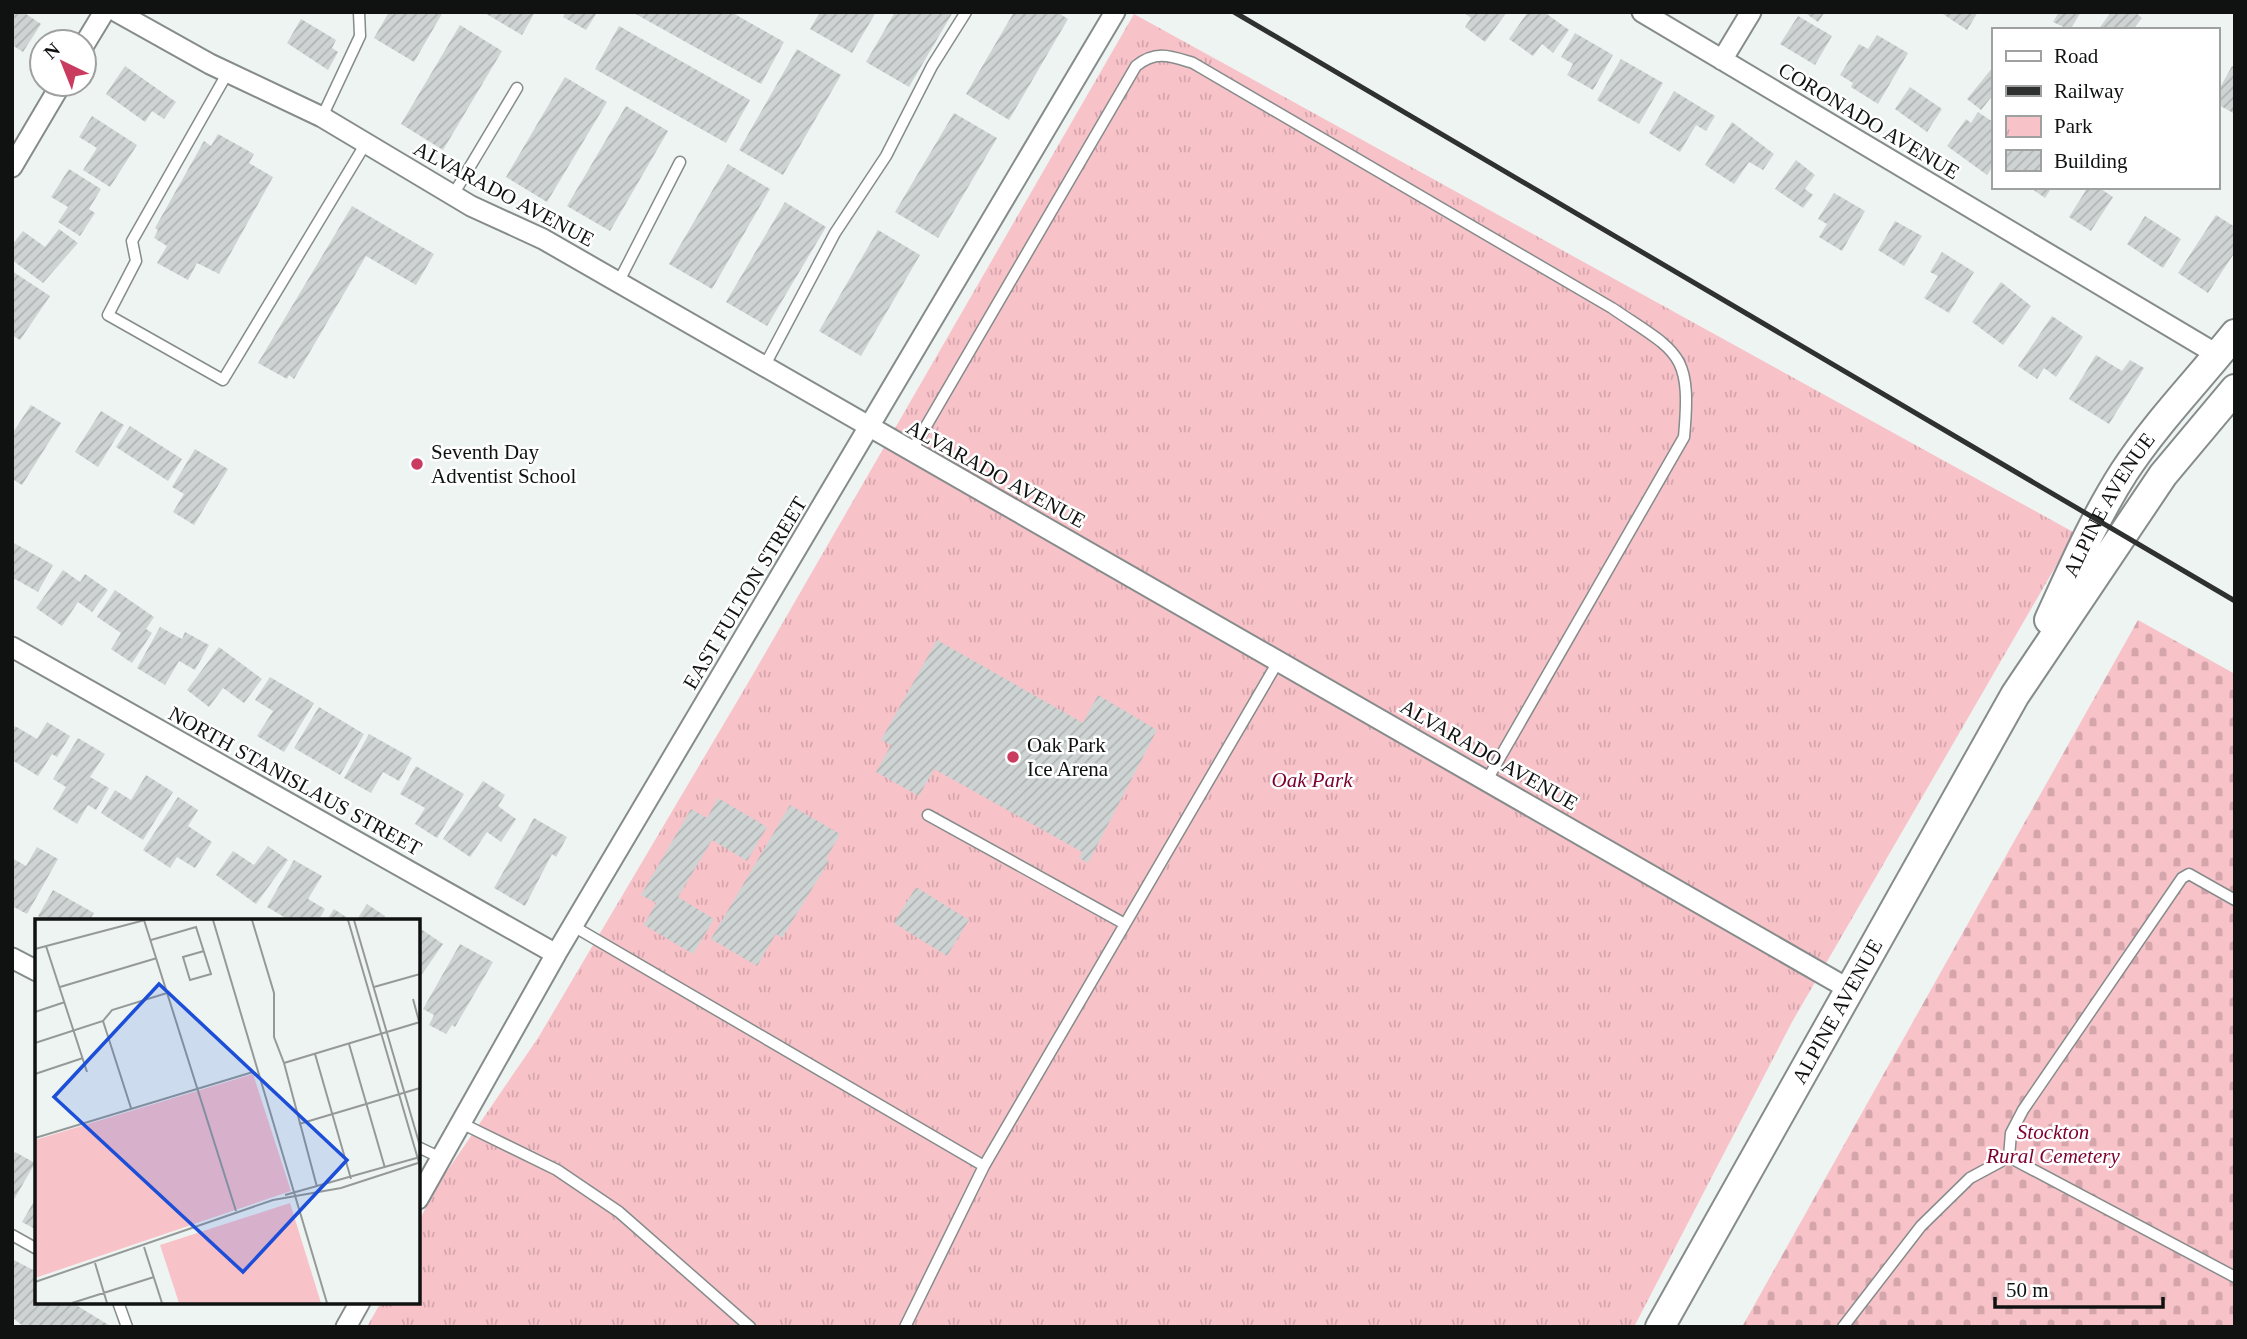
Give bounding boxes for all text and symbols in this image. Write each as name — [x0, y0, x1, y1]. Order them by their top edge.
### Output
north arrow — [28, 28, 98, 98]
legend — [1992, 28, 2219, 189]
text: N — [40, 38, 64, 63]
text: Road — [2054, 44, 2099, 68]
street label: CORONADO AVENUE — [1774, 57, 1964, 185]
text: Railway — [2054, 79, 2124, 103]
text: Park — [2054, 114, 2093, 138]
street label: ALVARADO AVENUE — [410, 136, 598, 252]
text: Building — [2054, 149, 2128, 173]
street label: ALVARADO AVENUE — [902, 415, 1090, 533]
street label: ALPINE AVENUE — [2058, 428, 2160, 581]
place label: Seventh Day Adventist School — [431, 440, 576, 488]
marker: Seventh Day Adventist School — [409, 456, 425, 472]
street label: EAST FULTON STREET — [678, 492, 812, 694]
street label: ALVARADO AVENUE — [1396, 694, 1582, 816]
street label: NORTH STANISLAUS STREET — [164, 701, 426, 861]
place label: Oak Park Ice Arena — [1027, 733, 1109, 781]
marker: Oak Park Ice Arena — [1005, 749, 1021, 765]
park label: Oak Park — [1271, 768, 1353, 792]
inset map — [35, 919, 420, 1304]
street label: ALPINE AVENUE — [1787, 935, 1888, 1088]
park label: Stockton Rural Cemetery — [1985, 1120, 2120, 1168]
scale bar — [1995, 1266, 2163, 1310]
text: 50 m — [2006, 1278, 2049, 1302]

